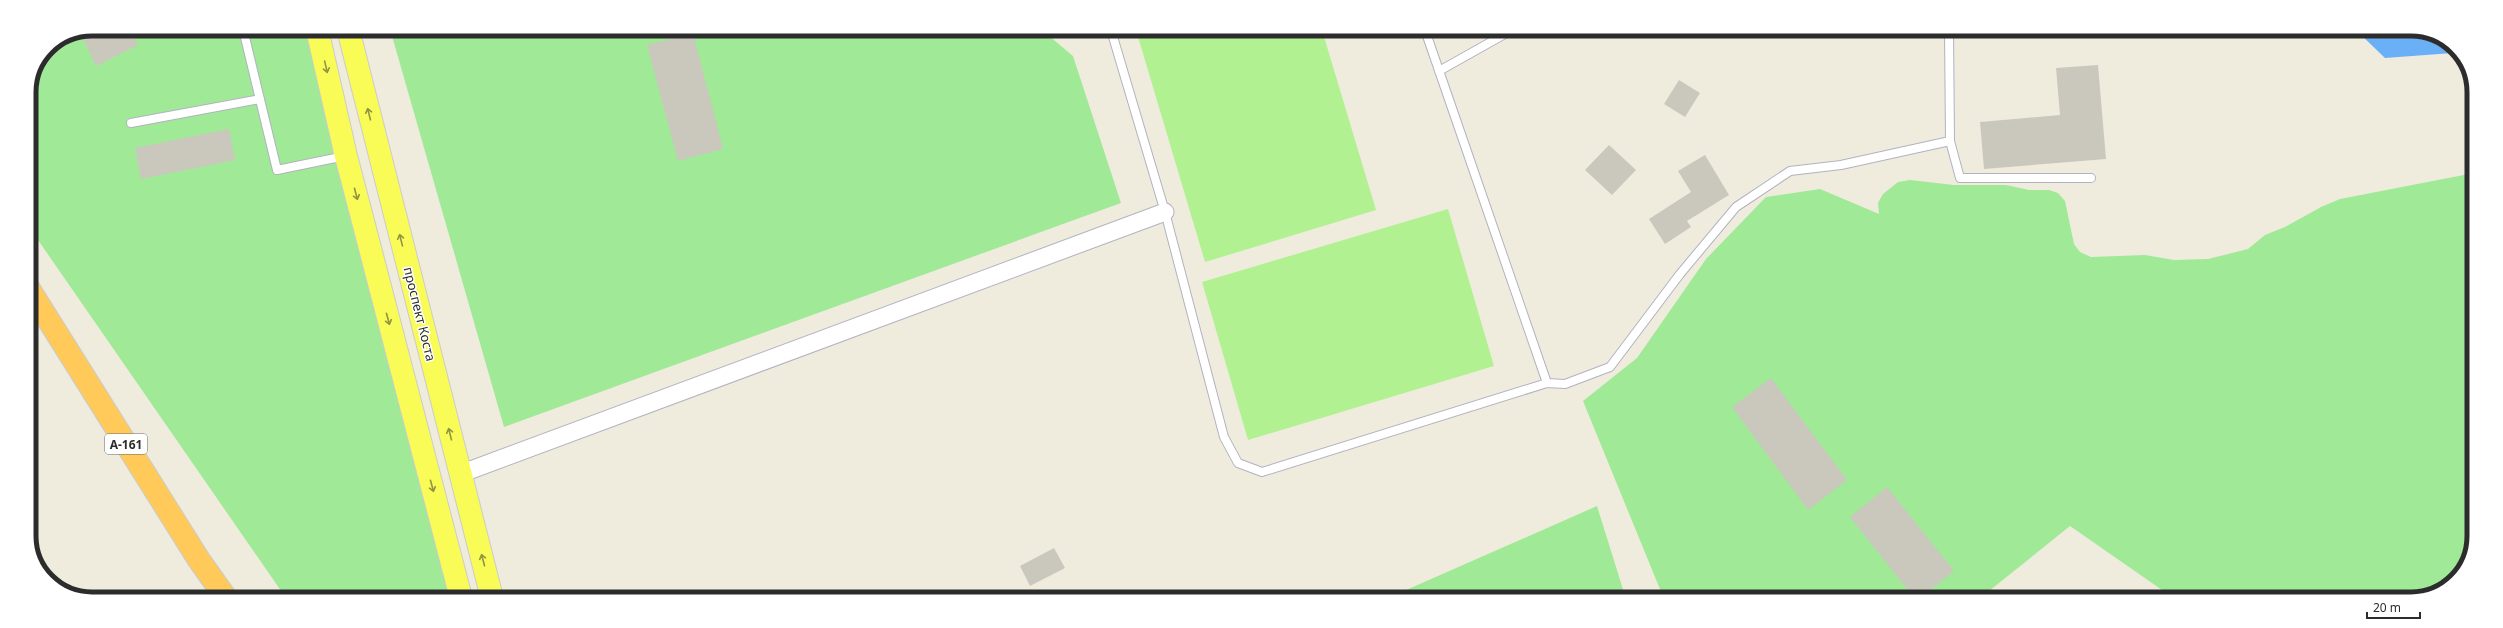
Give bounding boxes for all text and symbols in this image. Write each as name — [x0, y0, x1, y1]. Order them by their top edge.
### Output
one-way arrow — [322, 60, 330, 73]
one-way arrow — [365, 108, 373, 121]
one-way arrow — [352, 187, 360, 200]
one-way arrow — [397, 234, 404, 247]
street label: проспект Коста — [400, 265, 440, 363]
one-way arrow — [385, 313, 393, 326]
one-way arrow — [446, 428, 453, 441]
road number: А-161 — [105, 434, 147, 454]
one-way arrow — [429, 479, 436, 492]
one-way arrow — [478, 554, 486, 567]
scale bar — [2367, 594, 2420, 620]
text: 20 m — [2373, 599, 2401, 616]

